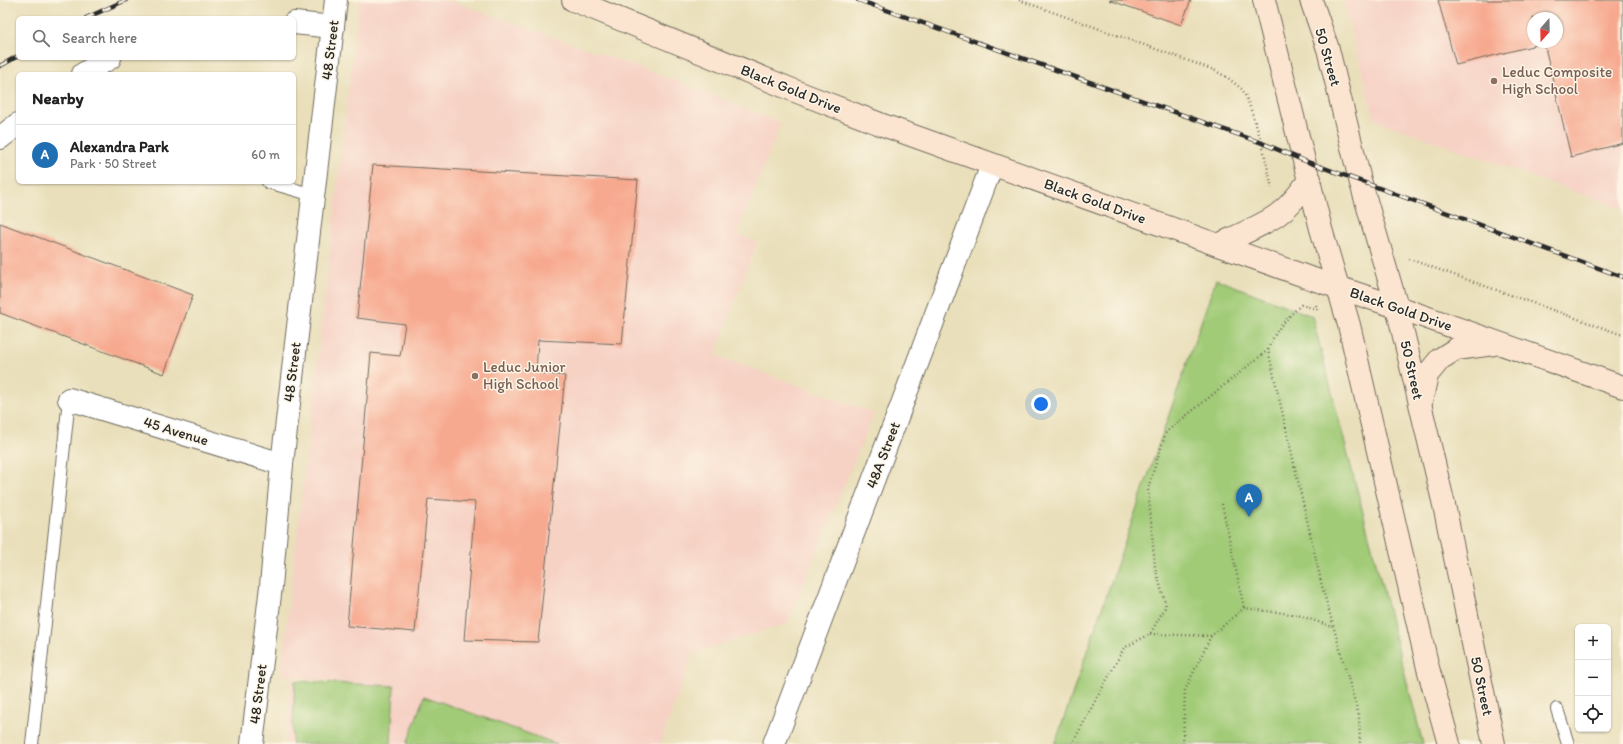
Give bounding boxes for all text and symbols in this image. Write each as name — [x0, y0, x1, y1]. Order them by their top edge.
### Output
north arrow — [1527, 12, 1563, 48]
search box — [16, 16, 296, 60]
street label: 48 Street — [317, 19, 343, 81]
street label: 50 Street — [1311, 26, 1345, 89]
icon: search — [30, 27, 52, 49]
text: Search here — [62, 29, 137, 47]
street label: Black Gold Drive — [738, 61, 844, 117]
place label: Leduc Composite High School — [1502, 63, 1612, 98]
marker: Leduc Composite High School — [1489, 76, 1499, 86]
text: Nearby — [32, 88, 84, 108]
text: Alexandra Park — [70, 138, 169, 156]
text: A — [41, 147, 49, 162]
text: 60 m — [251, 147, 280, 162]
text: Park · 50 Street — [70, 156, 157, 171]
street label: Black Gold Drive — [1042, 174, 1148, 228]
street label: Black Gold Drive — [1347, 283, 1455, 335]
street label: 50 Street — [1396, 339, 1428, 402]
street label: 48 Street — [279, 341, 305, 403]
place label: Leduc Junior High School — [483, 358, 566, 393]
marker: Leduc Junior High School — [470, 371, 480, 381]
your location — [1031, 394, 1051, 414]
street label: 45 Avenue — [141, 413, 211, 449]
street label: 48A Street — [862, 419, 904, 491]
pin: A — [1236, 484, 1262, 517]
map controls — [1575, 624, 1611, 732]
button: + — [1575, 624, 1611, 660]
street label: 50 Street — [1467, 655, 1497, 718]
button: − — [1575, 660, 1611, 696]
street label: 48 Street — [245, 663, 271, 725]
button: locate — [1575, 696, 1611, 732]

